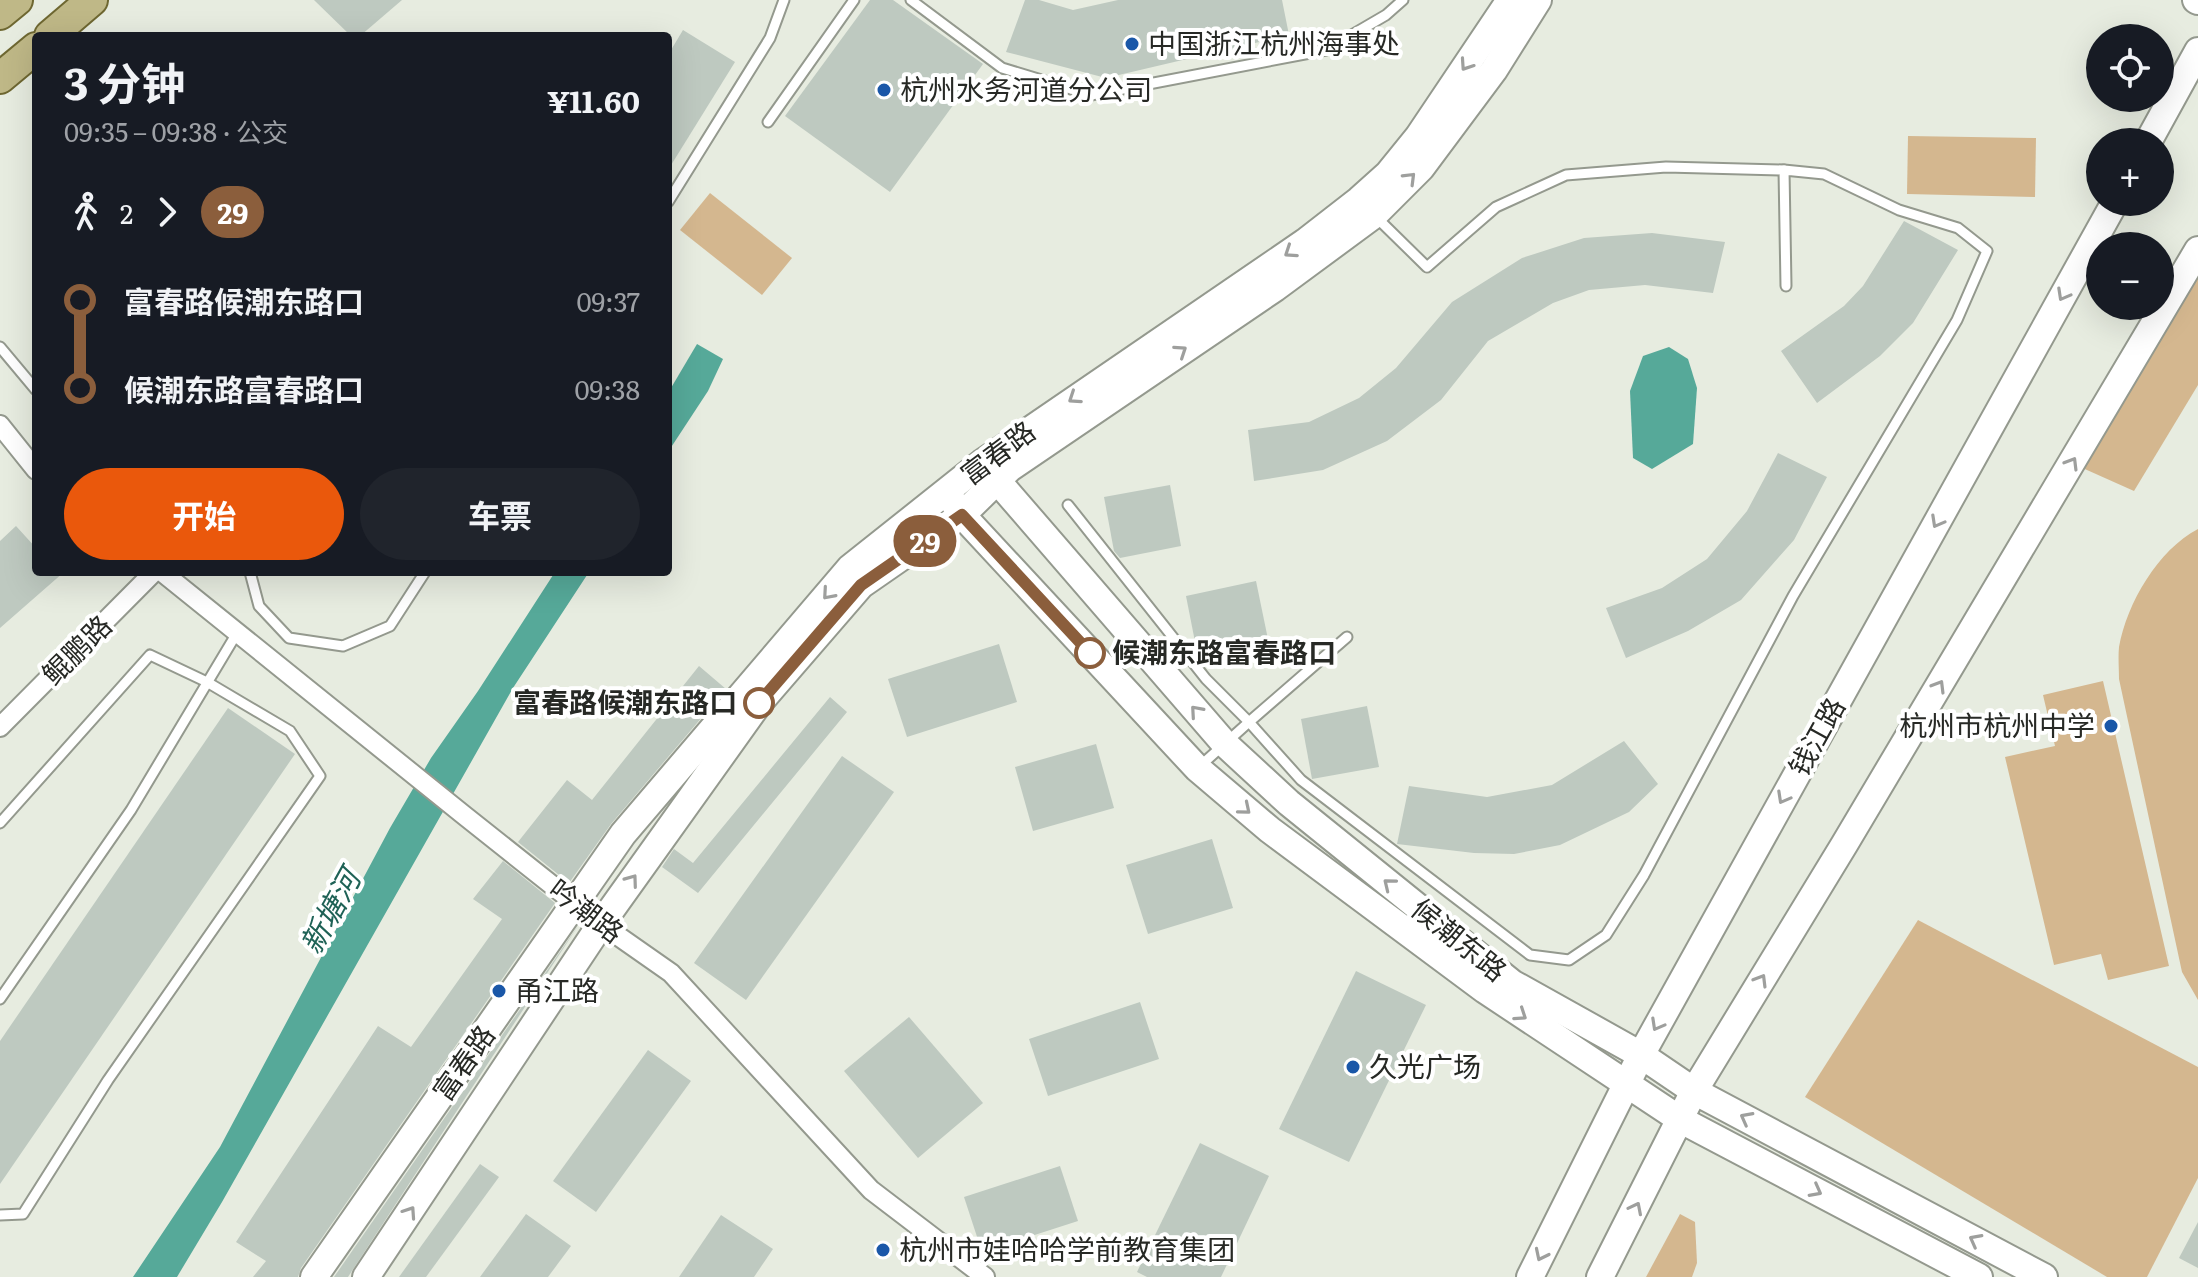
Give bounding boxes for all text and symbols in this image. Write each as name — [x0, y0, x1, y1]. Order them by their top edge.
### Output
place label: 中国浙江杭州海事处 — [1148, 21, 1400, 63]
map controls — [2086, 24, 2174, 320]
button: locate — [2086, 24, 2174, 112]
marker: 中国浙江杭州海事处 — [1123, 35, 1141, 53]
text: 3 分钟 — [64, 48, 185, 114]
one-way arrow — [1461, 56, 1476, 70]
place label: 杭州水务河道分公司 — [900, 67, 1152, 109]
text: ¥11.60 — [547, 78, 640, 122]
marker: 杭州水务河道分公司 — [875, 81, 893, 99]
text: 09:35 – 09:38 · 公交 — [64, 111, 288, 150]
button: + — [2086, 128, 2174, 216]
one-way arrow — [1401, 173, 1415, 188]
icon: walk — [64, 190, 108, 234]
icon: forward — [145, 190, 189, 234]
text: 29 — [217, 191, 248, 233]
text: 2 — [120, 193, 133, 232]
button: − — [2086, 232, 2174, 320]
one-way arrow — [1284, 242, 1299, 257]
text: 富春路候潮东路口 — [124, 278, 364, 322]
text: 09:37 — [576, 281, 640, 320]
one-way arrow — [2057, 286, 2073, 300]
one-way arrow — [1172, 346, 1186, 361]
text: 候潮东路富春路口 — [124, 366, 364, 410]
text: 09:38 — [575, 369, 640, 408]
one-way arrow — [1069, 388, 1083, 403]
street label: 富春路 — [951, 409, 1043, 493]
one-way arrow — [2062, 457, 2078, 472]
button: 开始 — [64, 468, 344, 560]
button: 车票 — [360, 468, 640, 560]
one-way arrow — [1931, 513, 1947, 528]
line badge: 29 — [889, 515, 961, 567]
text: 29 — [909, 520, 941, 562]
one-way arrow — [823, 585, 838, 599]
street label: 鲲鹏路 — [31, 604, 120, 693]
place label: 候潮东路富春路口 — [1112, 630, 1336, 672]
marker: 候潮东路富春路口 — [1075, 638, 1105, 668]
place label: 富春路候潮东路口 — [513, 680, 737, 722]
one-way arrow — [1929, 680, 1945, 695]
marker: 富春路候潮东路口 — [744, 688, 774, 718]
street label: 钱江路 — [1777, 689, 1854, 783]
place label: 杭州市杭州中学 — [1899, 703, 2095, 745]
one-way arrow — [1191, 705, 1206, 720]
marker: 杭州市杭州中学 — [2102, 717, 2120, 735]
one-way arrow — [1778, 790, 1793, 804]
one-way arrow — [1236, 799, 1251, 814]
water label: 新塘河 — [287, 856, 372, 961]
street label: 吟潮路 — [541, 867, 633, 951]
one-way arrow — [623, 874, 637, 889]
one-way arrow — [1384, 879, 1398, 894]
street label: 候潮东路 — [1404, 887, 1517, 990]
place label: 甬江路 — [515, 968, 599, 1010]
one-way arrow — [1752, 975, 1767, 989]
marker: 甬江路 — [490, 982, 508, 1000]
one-way arrow — [1513, 1005, 1527, 1020]
street label: 富春路 — [421, 1015, 504, 1108]
one-way arrow — [1651, 1017, 1667, 1031]
place label: 久光广场 — [1369, 1044, 1481, 1086]
marker: 久光广场 — [1344, 1058, 1362, 1076]
one-way arrow — [1739, 1113, 1754, 1128]
one-way arrow — [1808, 1181, 1823, 1196]
one-way arrow — [1626, 1201, 1641, 1216]
one-way arrow — [400, 1206, 415, 1221]
place label: 杭州市娃哈哈学前教育集团 — [899, 1227, 1235, 1269]
one-way arrow — [1969, 1235, 1984, 1250]
marker: 杭州市娃哈哈学前教育集团 — [874, 1241, 892, 1259]
one-way arrow — [1535, 1246, 1551, 1261]

